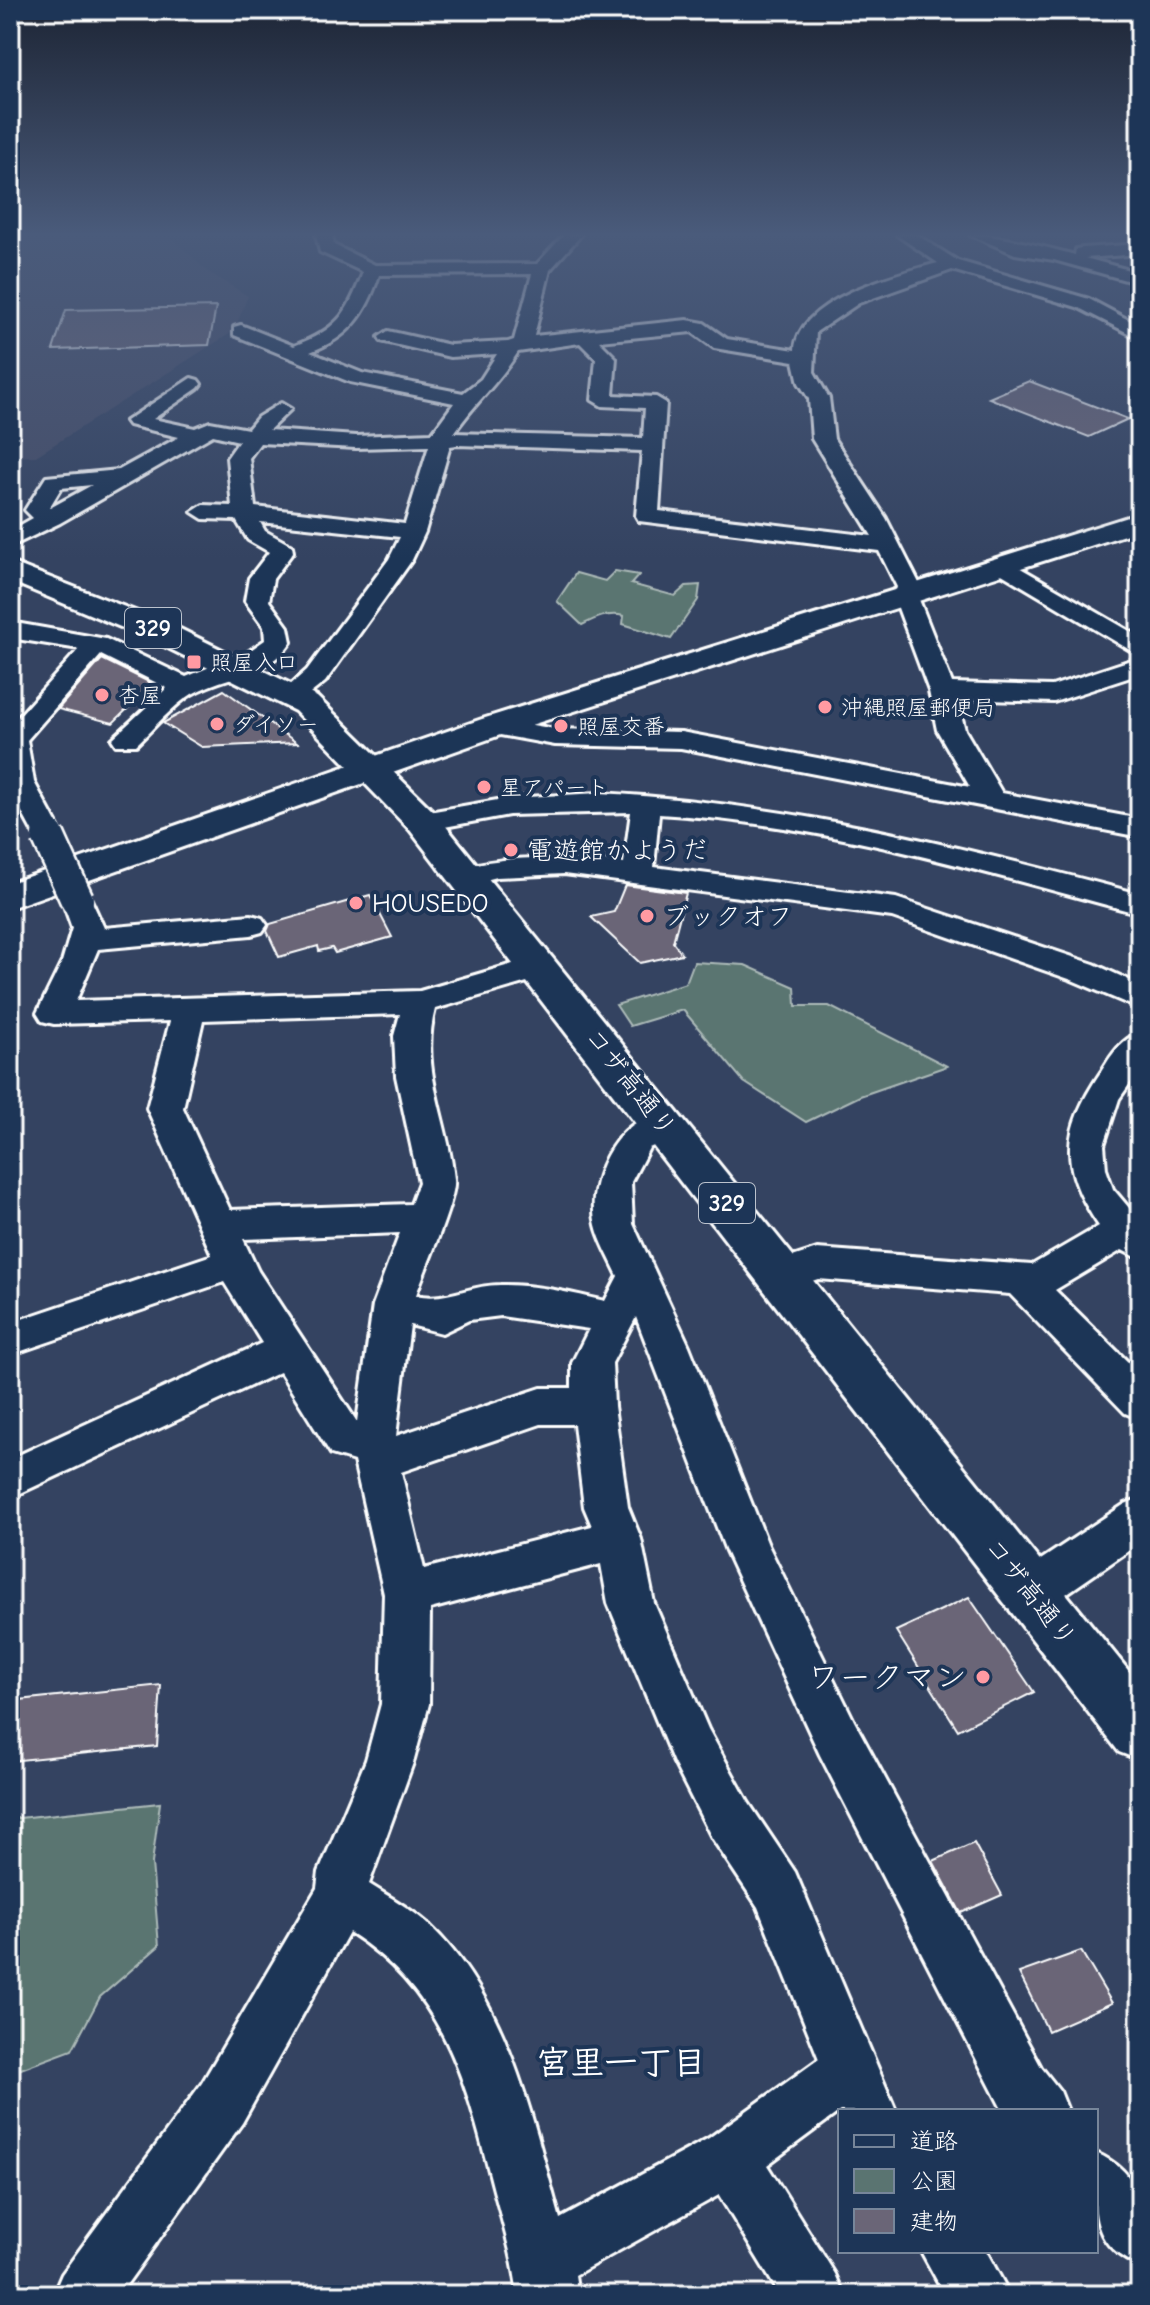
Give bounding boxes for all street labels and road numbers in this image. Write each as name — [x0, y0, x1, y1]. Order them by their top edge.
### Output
road number: 329 — [125, 608, 181, 648]
street label: コザ高通り — [578, 1022, 682, 1143]
road number: 329 — [699, 1183, 755, 1223]
street label: コザ高通り — [978, 1532, 1082, 1653]

